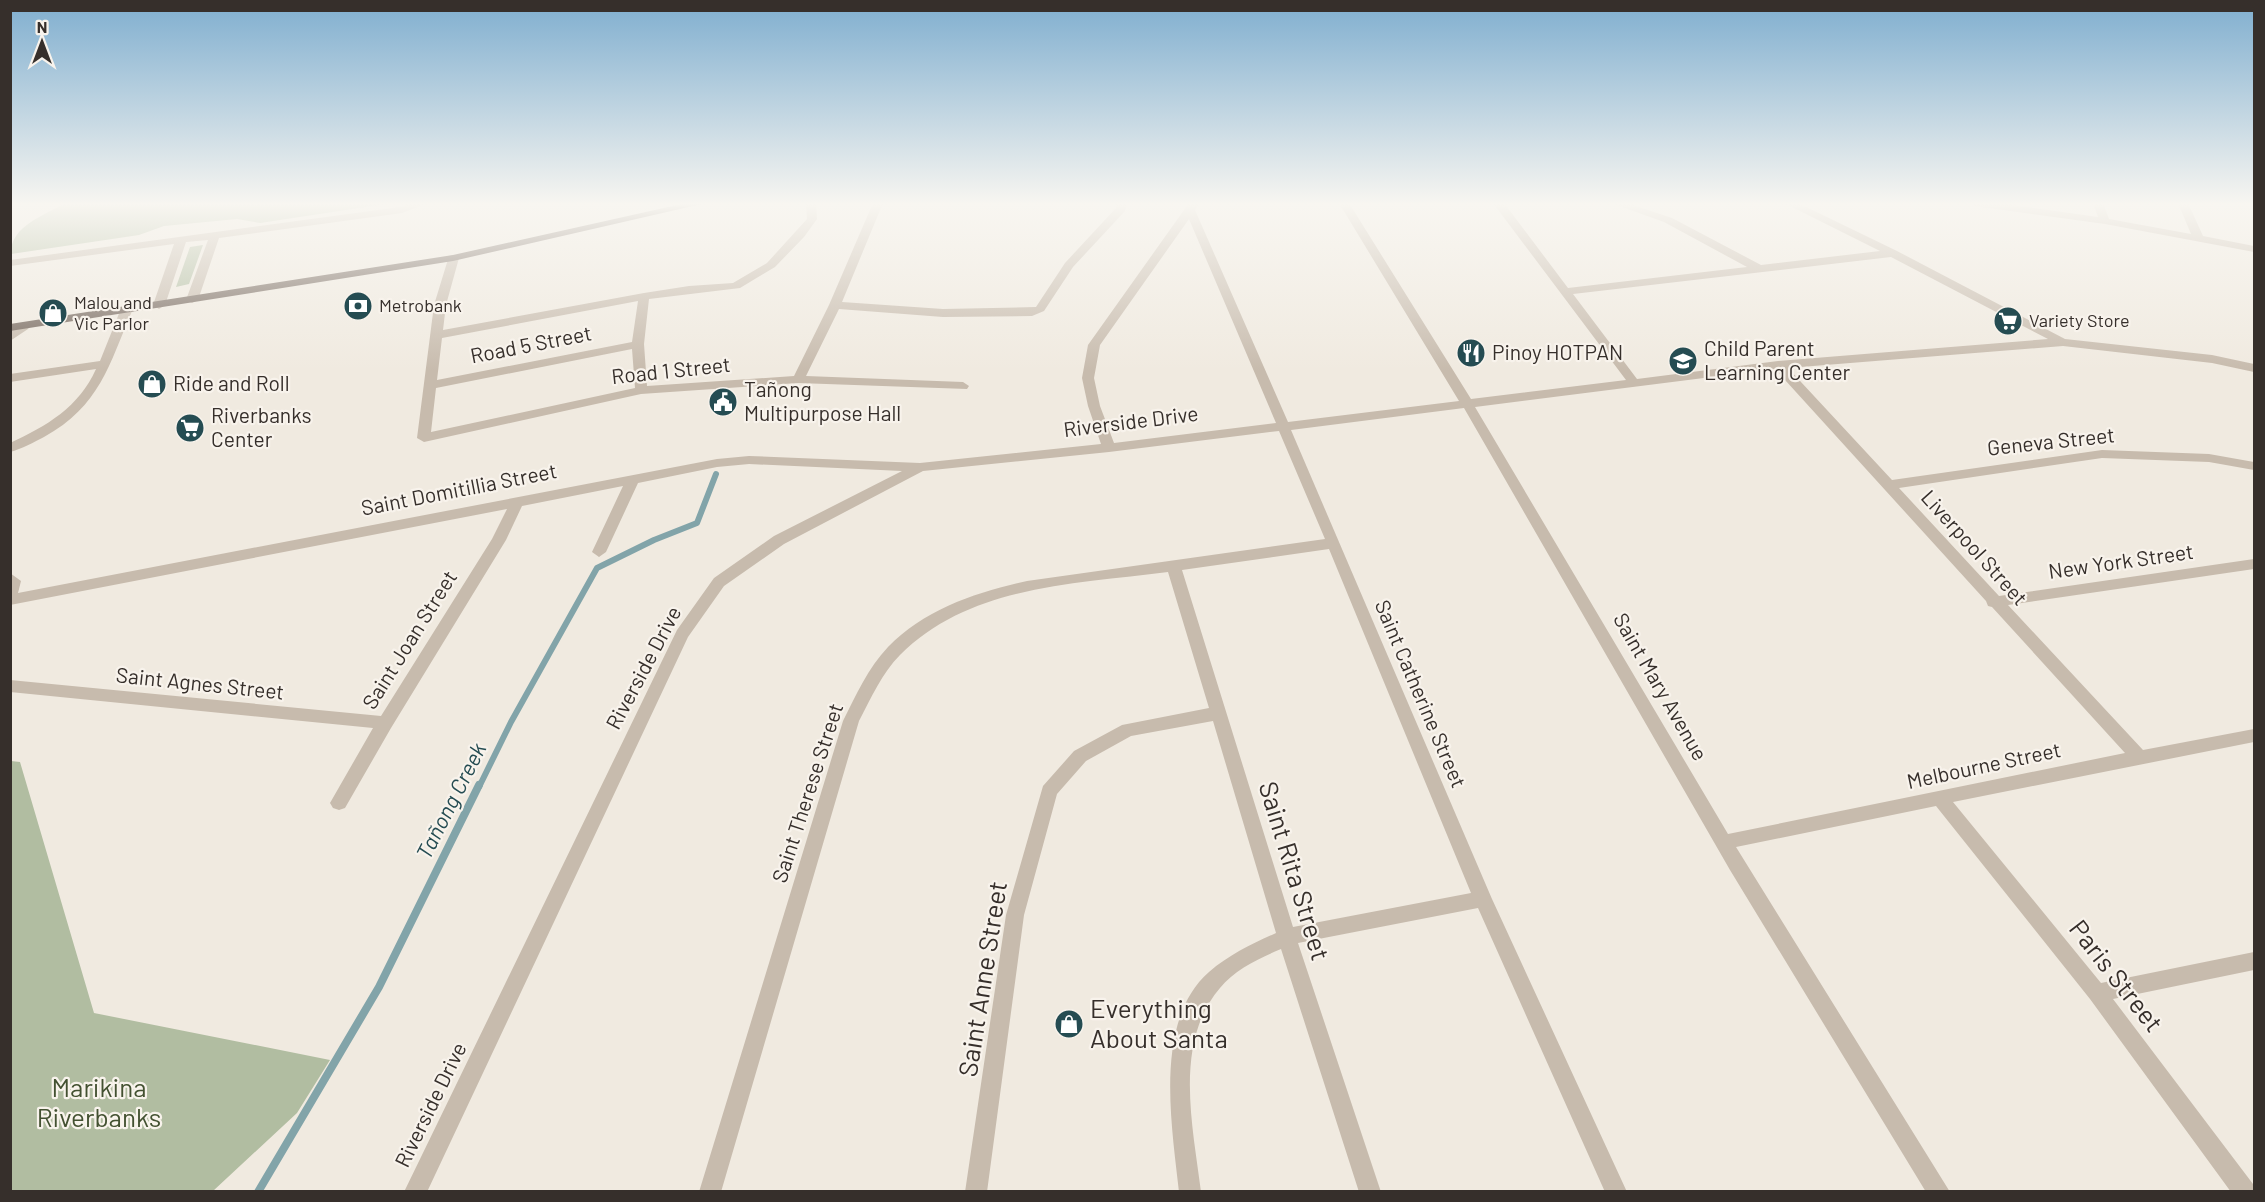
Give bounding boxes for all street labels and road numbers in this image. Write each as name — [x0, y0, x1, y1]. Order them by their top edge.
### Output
street label: Road 5 Street — [468, 320, 593, 368]
street label: Road 1 Street — [610, 351, 732, 388]
street label: Riverside Drive — [1062, 400, 1200, 441]
street label: Geneva Street — [1986, 421, 2116, 460]
street label: Saint Domitillia Street — [359, 457, 559, 520]
street label: Liverpool Street — [1917, 484, 2033, 610]
street label: New York Street — [2047, 538, 2195, 583]
street label: Saint Joan Street — [356, 565, 461, 713]
street label: Saint Catherine Street — [1370, 596, 1472, 791]
street label: Riverside Drive — [600, 602, 686, 733]
street label: Saint Mary Avenue — [1609, 608, 1714, 764]
street label: Saint Agnes Street — [115, 661, 285, 704]
street label: Saint Therese Street — [766, 700, 847, 885]
street label: Melbourne Street — [1904, 736, 2063, 793]
street label: Saint Rita Street — [1254, 777, 1337, 964]
street label: Saint Anne Street — [951, 879, 1012, 1079]
street label: Paris Street — [2064, 913, 2170, 1037]
street label: Riverside Drive — [389, 1038, 471, 1171]

